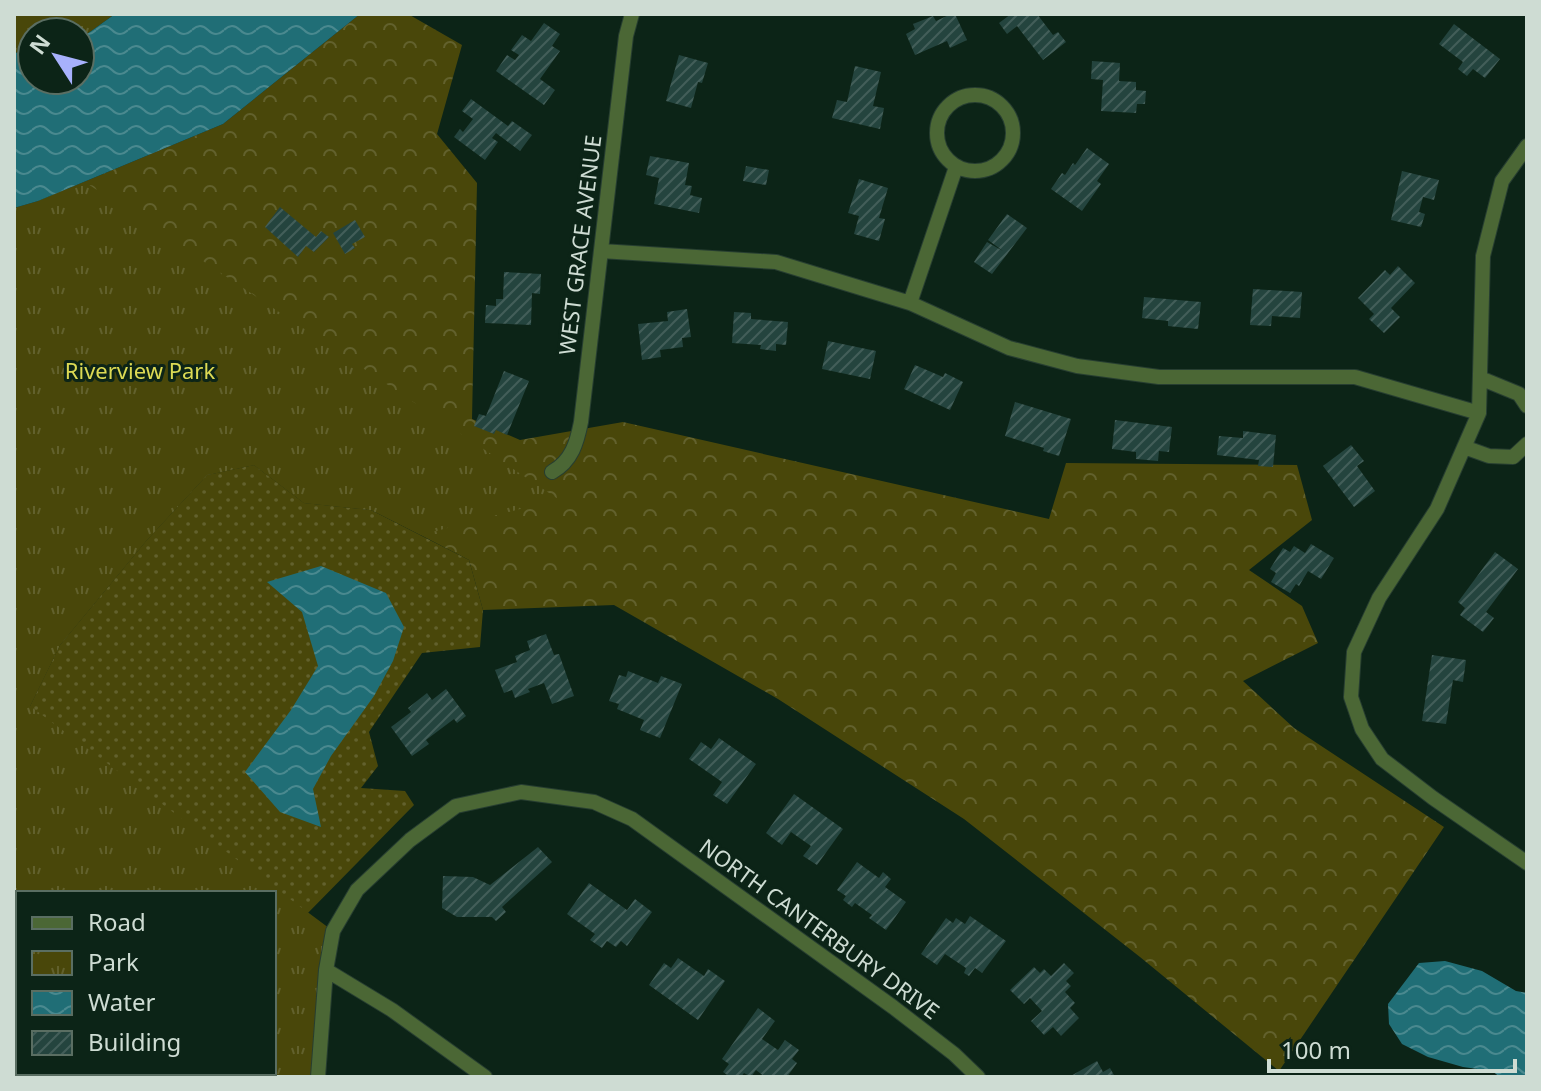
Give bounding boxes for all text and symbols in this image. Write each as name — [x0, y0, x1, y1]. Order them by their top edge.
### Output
north arrow — [16, 16, 96, 96]
text: N — [22, 28, 56, 60]
street label: WEST GRACE AVENUE — [551, 133, 607, 357]
park label: Riverview Park — [65, 355, 215, 385]
street label: NORTH CANTERBURY DRIVE — [694, 831, 946, 1025]
legend — [16, 891, 276, 1075]
text: Road — [88, 905, 146, 938]
text: Park — [88, 945, 139, 978]
text: Water — [88, 985, 156, 1018]
scale bar — [1269, 1023, 1515, 1073]
text: Building — [88, 1025, 181, 1058]
text: 100 m — [1281, 1033, 1351, 1066]

